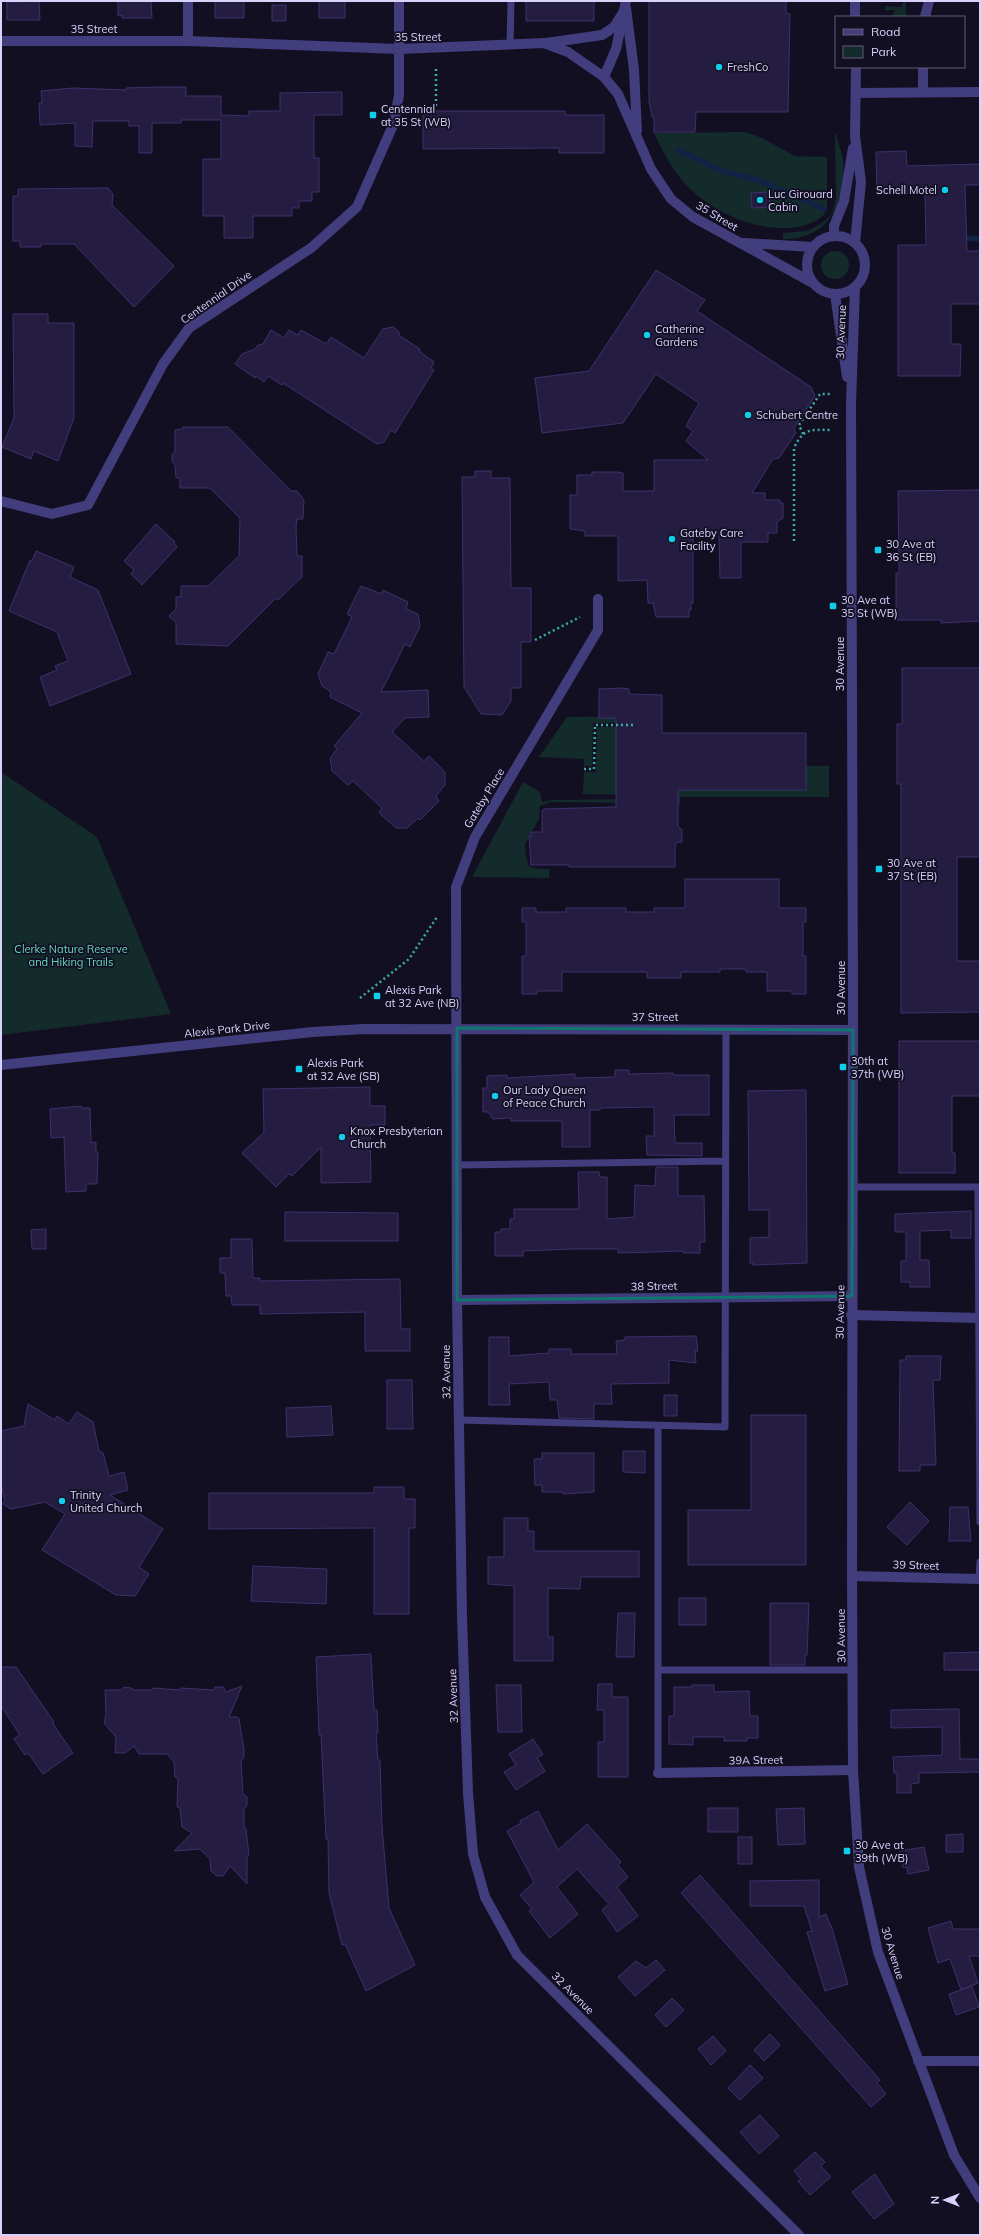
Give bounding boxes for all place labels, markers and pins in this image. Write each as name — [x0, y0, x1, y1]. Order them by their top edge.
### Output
place label: FreshCo — [727, 60, 768, 74]
marker: FreshCo — [714, 62, 724, 72]
place label: Centennial at 35 St (WB) — [381, 102, 451, 129]
marker: Centennial at 35 St (WB) — [368, 110, 378, 120]
place label: Schell Motel — [876, 183, 937, 197]
marker: Schell Motel — [940, 185, 950, 195]
place label: Luc Girouard Cabin — [768, 187, 833, 214]
marker: Luc Girouard Cabin — [755, 195, 765, 205]
place label: Catherine Gardens — [655, 322, 704, 349]
marker: Catherine Gardens — [642, 330, 652, 340]
place label: Schubert Centre — [756, 408, 838, 422]
marker: Schubert Centre — [743, 410, 753, 420]
place label: Gateby Care Facility — [680, 526, 744, 553]
marker: Gateby Care Facility — [667, 534, 677, 544]
place label: 30 Ave at 36 St (EB) — [886, 537, 937, 564]
marker: 30 Ave at 36 St (EB) — [873, 545, 883, 555]
place label: 30 Ave at 35 St (WB) — [841, 593, 898, 620]
marker: 30 Ave at 35 St (WB) — [828, 601, 838, 611]
place label: 30 Ave at 37 St (EB) — [887, 856, 938, 883]
marker: 30 Ave at 37 St (EB) — [874, 864, 884, 874]
place label: Alexis Park at 32 Ave (NB) — [385, 983, 460, 1010]
marker: Alexis Park at 32 Ave (NB) — [372, 991, 382, 1001]
place label: 30th at 37th (WB) — [851, 1054, 904, 1081]
place label: Alexis Park at 32 Ave (SB) — [307, 1056, 380, 1083]
marker: 30th at 37th (WB) — [838, 1062, 848, 1072]
marker: Alexis Park at 32 Ave (SB) — [294, 1064, 304, 1074]
place label: Our Lady Queen of Peace Church — [503, 1083, 586, 1110]
marker: Our Lady Queen of Peace Church — [490, 1091, 500, 1101]
place label: Knox Presbyterian Church — [350, 1124, 443, 1151]
marker: Knox Presbyterian Church — [337, 1132, 347, 1142]
place label: Trinity United Church — [70, 1488, 142, 1515]
marker: Trinity United Church — [57, 1496, 67, 1506]
place label: 30 Ave at 39th (WB) — [855, 1838, 908, 1865]
marker: 30 Ave at 39th (WB) — [842, 1846, 852, 1856]

